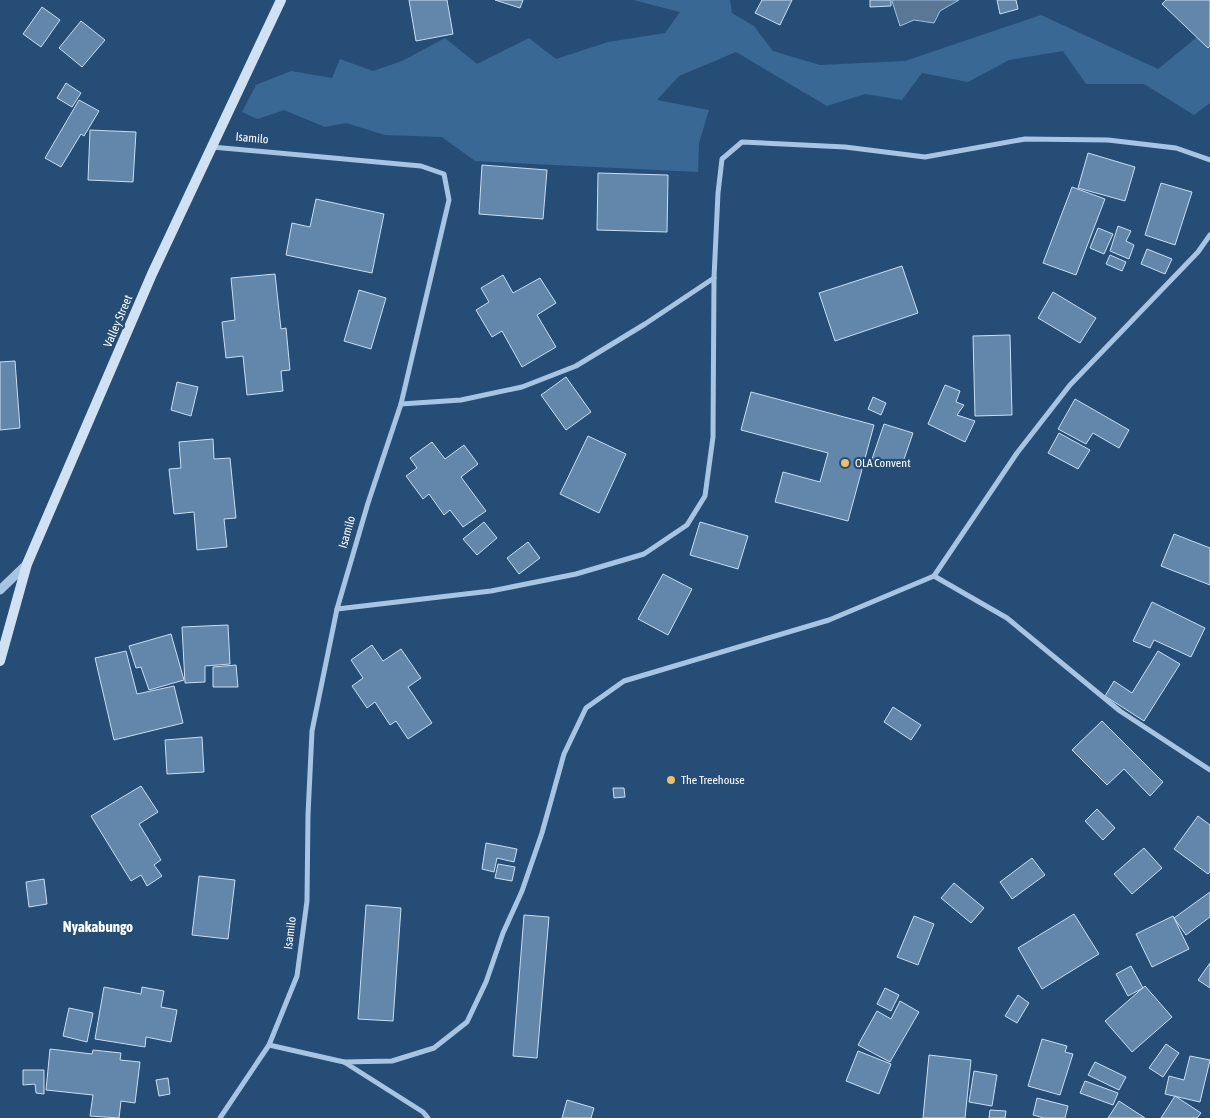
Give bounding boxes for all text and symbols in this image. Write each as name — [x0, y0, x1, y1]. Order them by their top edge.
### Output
street label: Isamilo — [235, 130, 269, 146]
street label: Valley Street — [101, 292, 136, 349]
place label: OLA Convent — [855, 456, 911, 470]
marker: OLA Convent — [839, 457, 851, 469]
street label: Isamilo — [336, 514, 358, 550]
place label: The Treehouse — [681, 773, 745, 787]
marker: The Treehouse — [665, 774, 677, 786]
street label: Isamilo — [281, 915, 299, 950]
district label: Nyakabungo — [63, 918, 133, 935]

